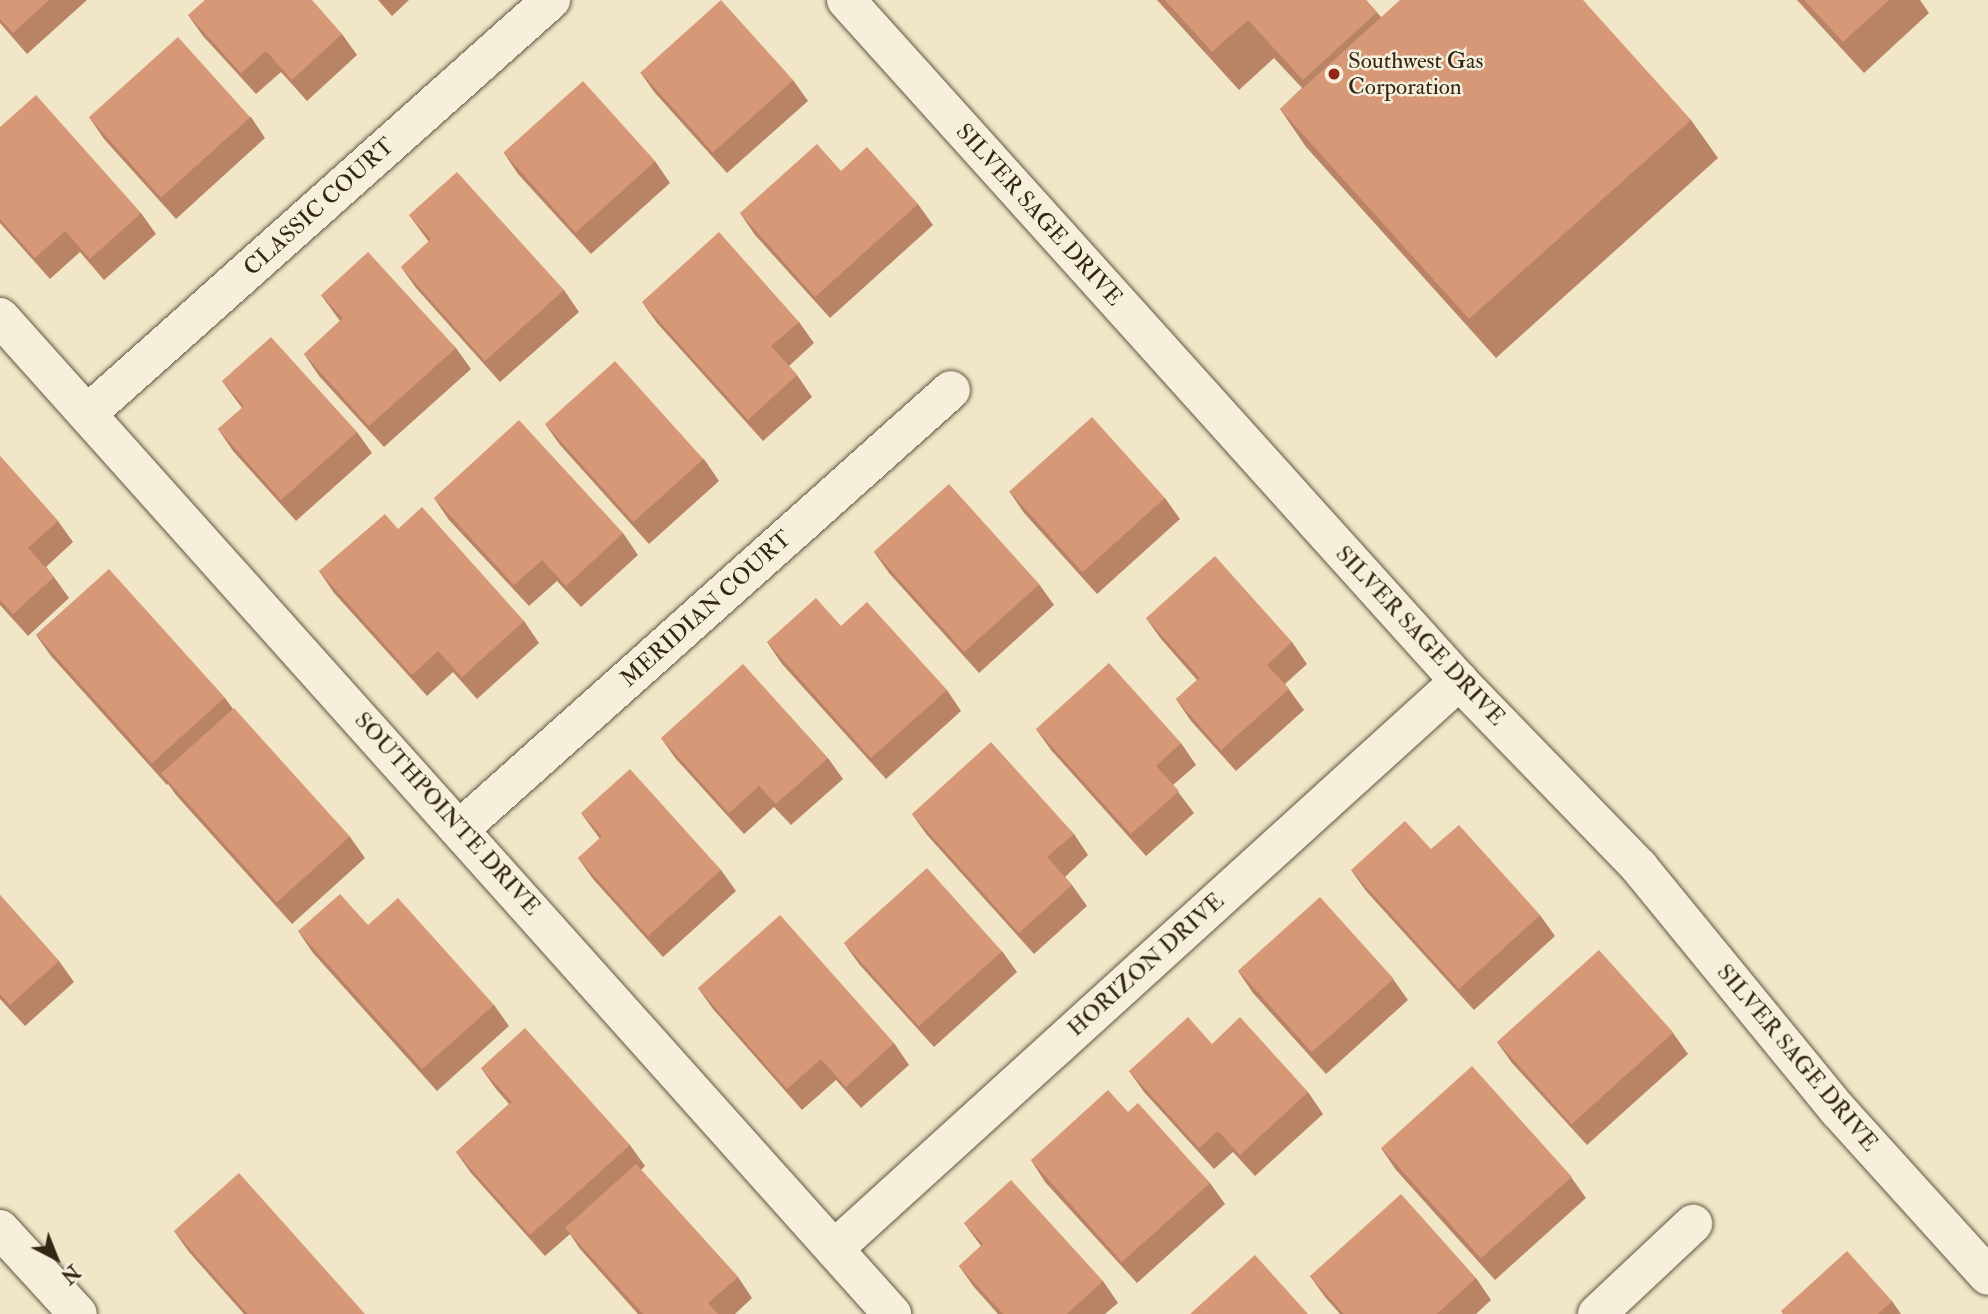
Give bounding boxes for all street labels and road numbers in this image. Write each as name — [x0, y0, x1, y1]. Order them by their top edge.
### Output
street label: SILVER SAGE DRIVE — [950, 118, 1128, 312]
street label: CLASSIC COURT — [238, 132, 400, 282]
street label: MERIDIAN COURT — [615, 525, 797, 693]
street label: SILVER SAGE DRIVE — [1329, 540, 1511, 732]
street label: SOUTHPOINTE DRIVE — [348, 707, 546, 921]
street label: HORIZON DRIVE — [1062, 888, 1230, 1042]
street label: SILVER SAGE DRIVE — [1711, 959, 1883, 1157]

